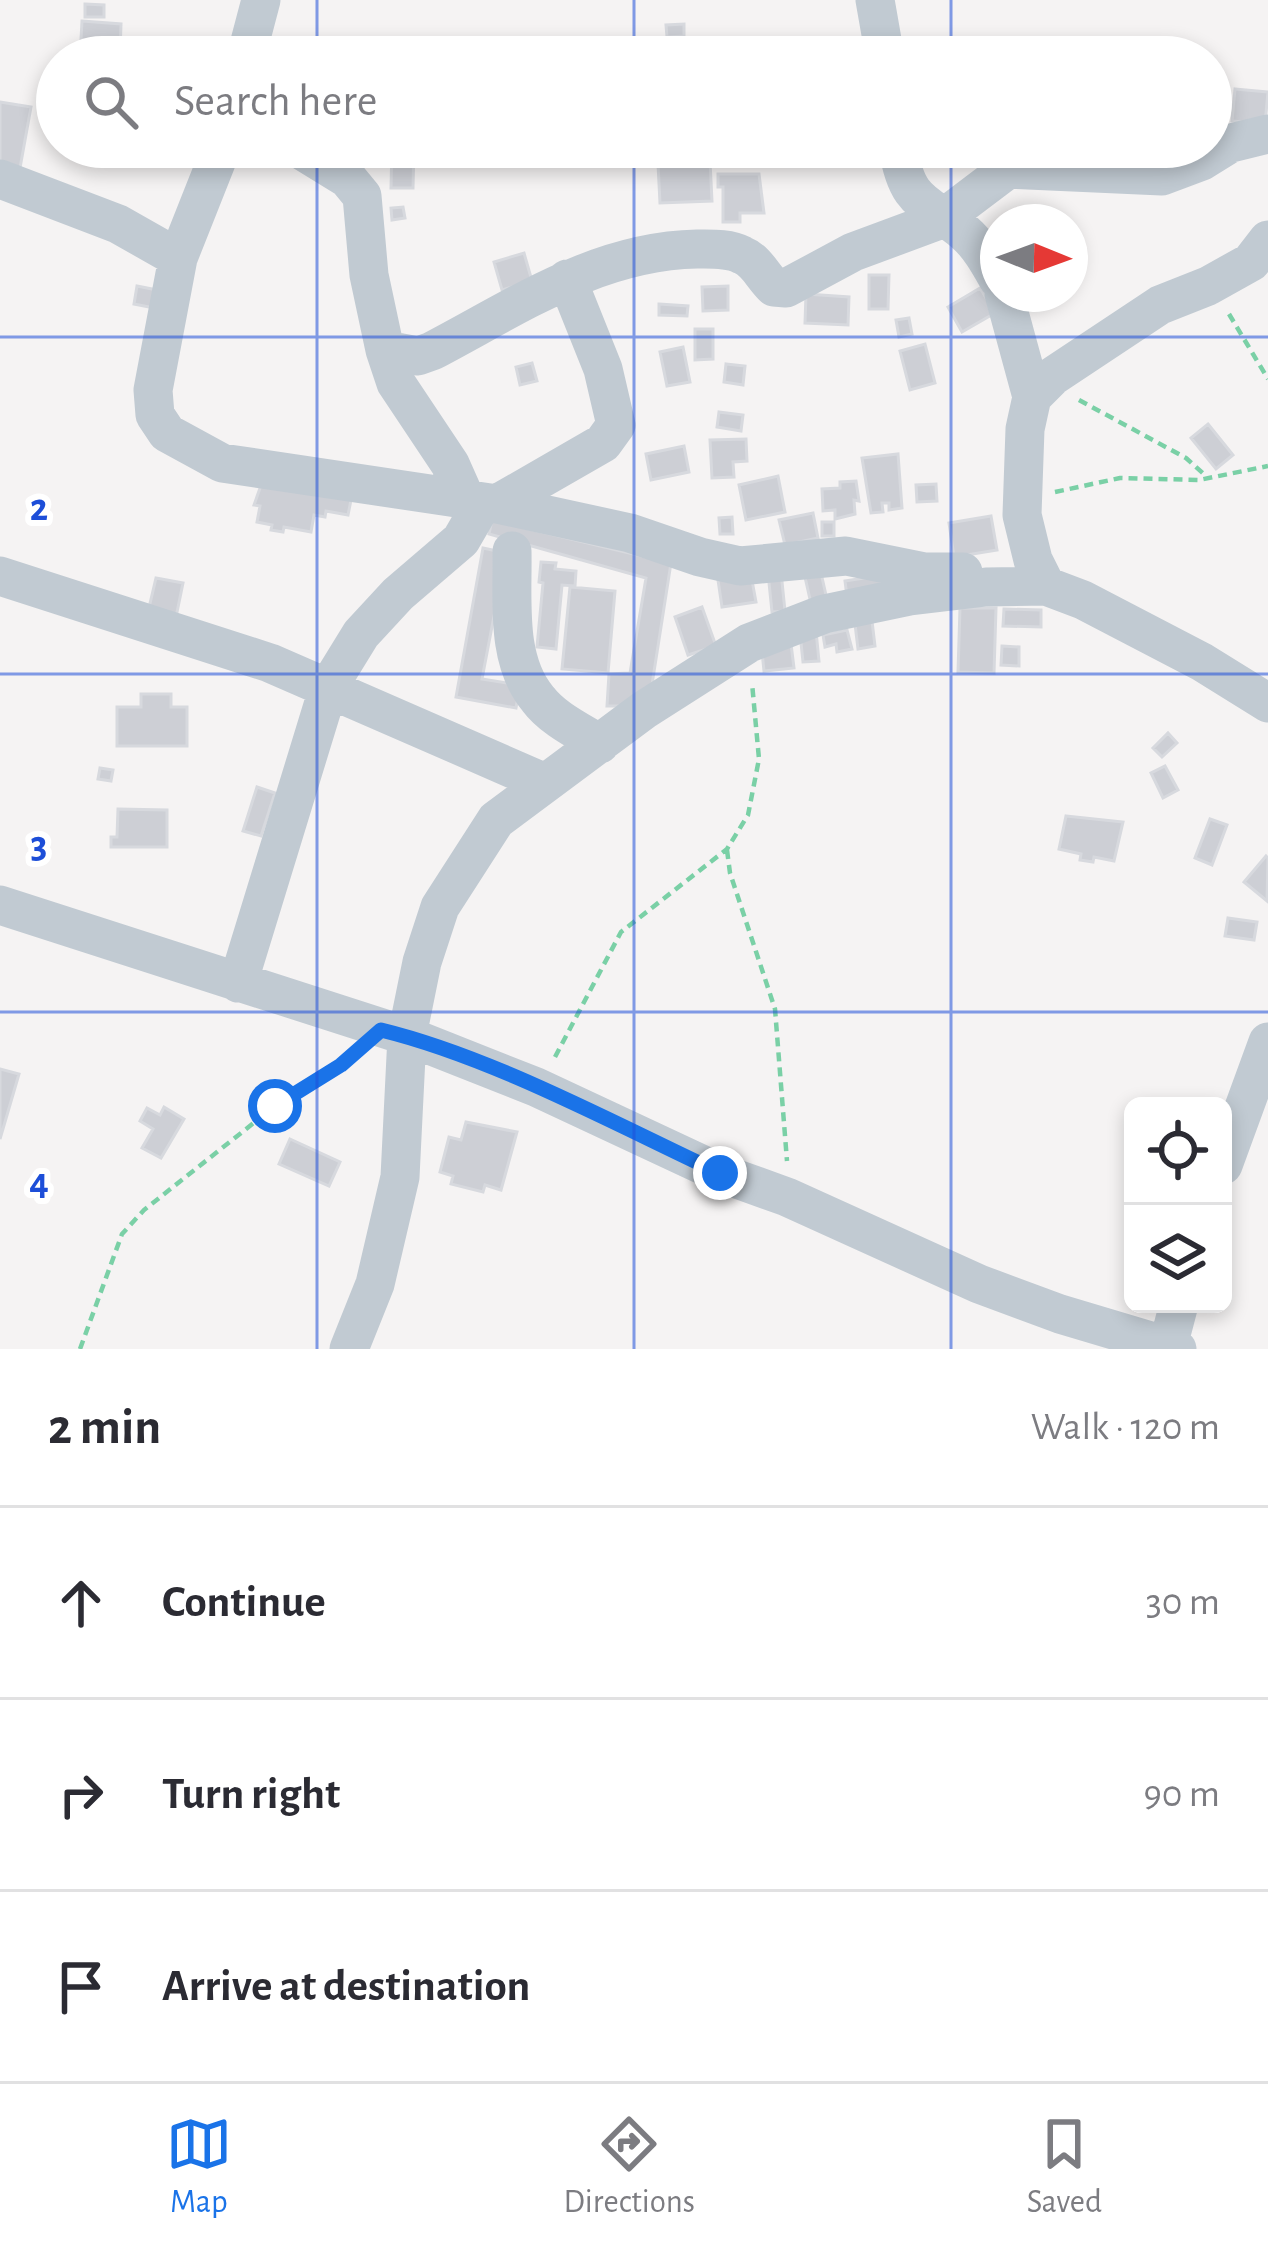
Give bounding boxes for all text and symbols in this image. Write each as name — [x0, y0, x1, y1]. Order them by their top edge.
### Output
search box — [36, 36, 1232, 168]
icon: search — [78, 69, 144, 135]
text: Search here — [174, 79, 377, 124]
north arrow — [980, 204, 1088, 312]
text: 2 — [30, 489, 48, 528]
text: 3 — [31, 826, 47, 865]
route start — [248, 1079, 302, 1133]
map controls — [1124, 1097, 1232, 1313]
button: locate — [1124, 1097, 1232, 1205]
route end — [693, 1146, 747, 1200]
text: 4 — [29, 1163, 49, 1202]
button: layers — [1124, 1205, 1232, 1313]
text: 2 min — [48, 1402, 161, 1453]
text: Walk · 120 m — [1031, 1408, 1220, 1447]
icon: ahead — [48, 1570, 114, 1636]
text: Continue — [162, 1580, 326, 1625]
text: 30 m — [1146, 1583, 1220, 1622]
icon: right — [48, 1762, 114, 1828]
text: Turn right — [162, 1772, 340, 1817]
text: 90 m — [1143, 1775, 1220, 1814]
icon: arrive — [48, 1954, 114, 2020]
text: Arrive at destination — [162, 1964, 530, 2009]
tab: Map — [166, 2111, 232, 2223]
tab: Directions — [563, 2111, 695, 2223]
tab: Saved — [1027, 2111, 1102, 2223]

